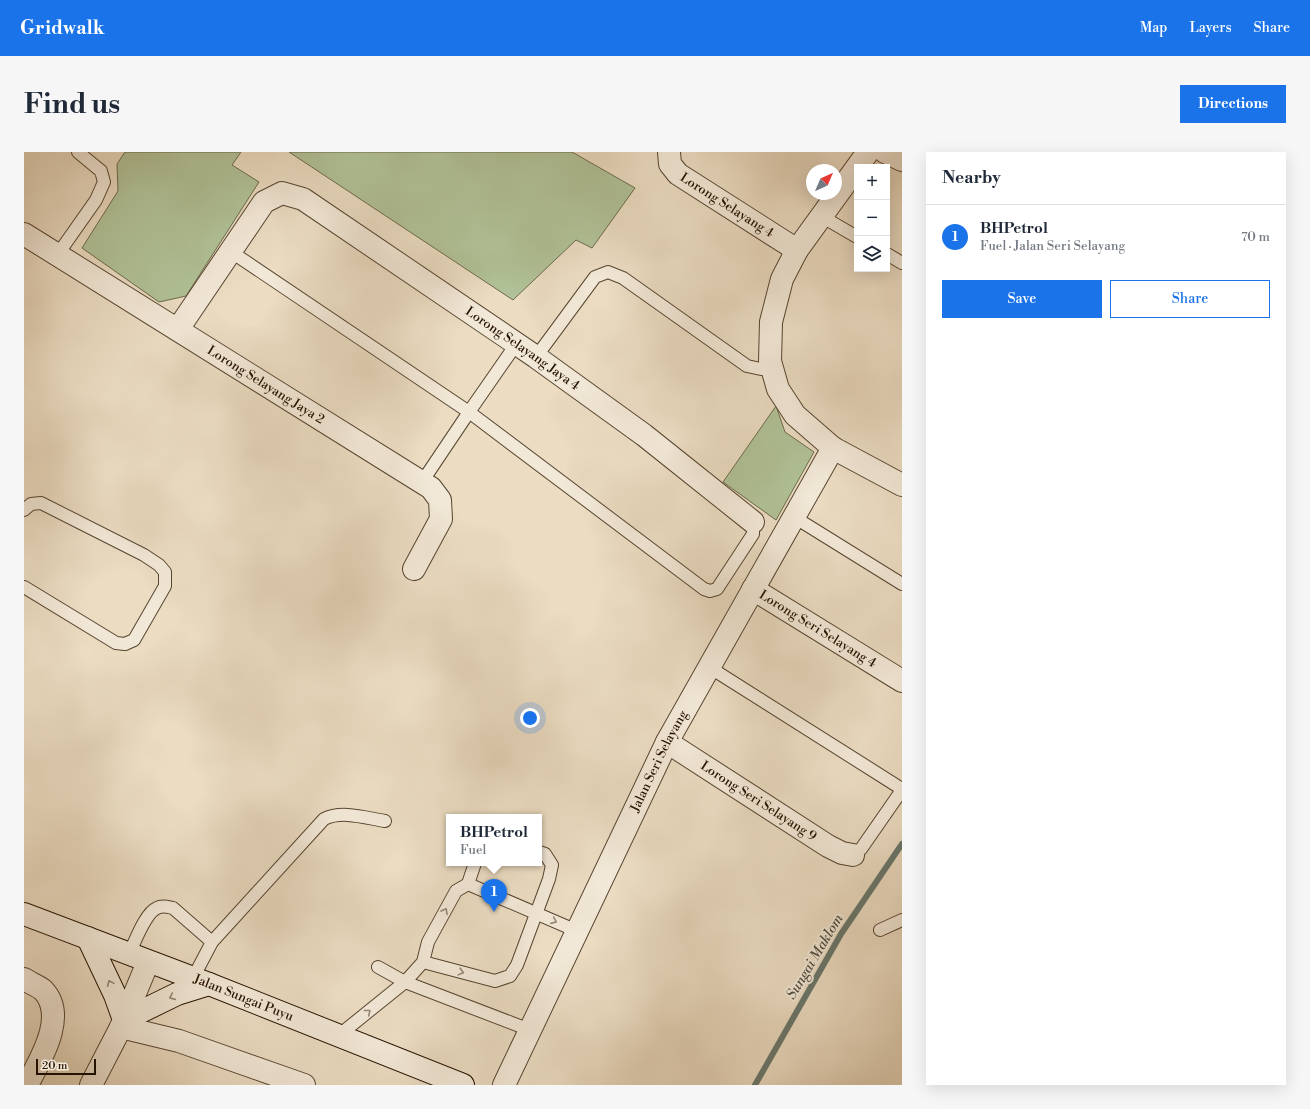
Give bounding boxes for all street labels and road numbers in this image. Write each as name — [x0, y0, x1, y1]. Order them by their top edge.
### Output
street label: Lorong Selayang 4 — [677, 169, 777, 241]
street label: Lorong Selayang Jaya 4 — [462, 303, 583, 394]
street label: Lorong Selayang Jaya 2 — [204, 342, 327, 427]
street label: Lorong Seri Selayang 4 — [756, 587, 880, 671]
street label: Jalan Seri Selayang — [626, 707, 691, 815]
street label: Lorong Seri Selayang 9 — [697, 758, 820, 845]
street label: Jalan Sungai Puyu — [190, 971, 296, 1025]

